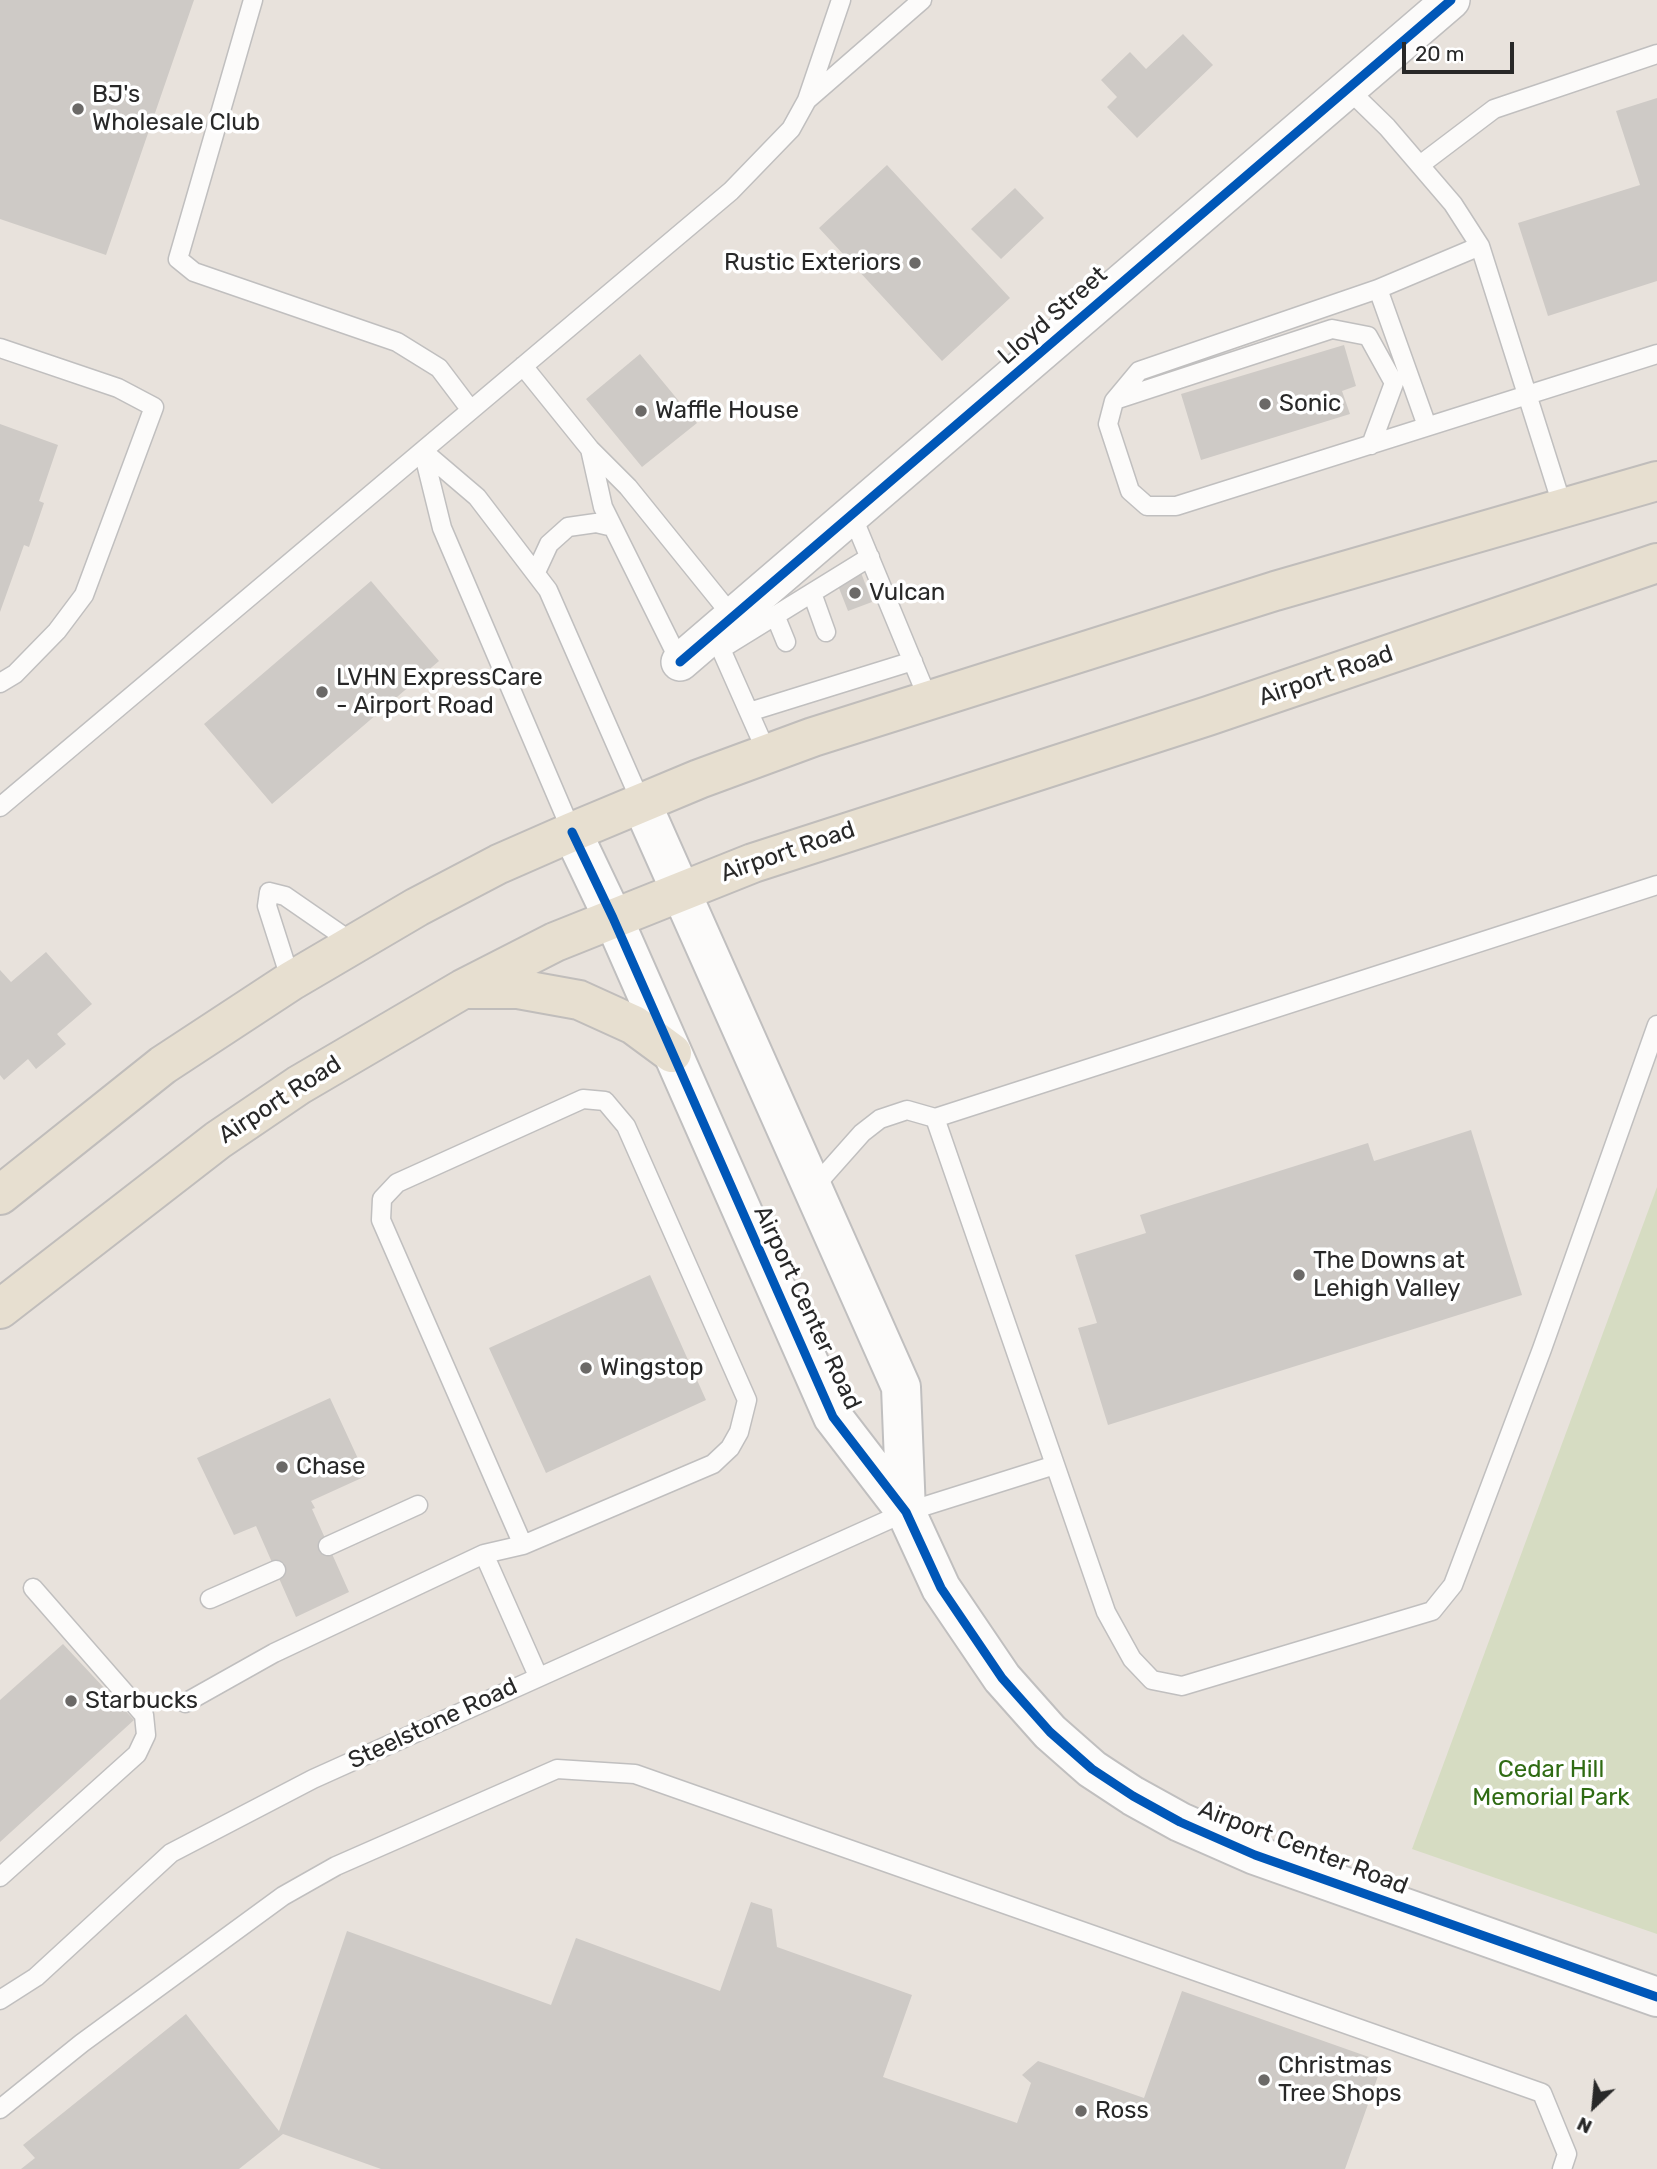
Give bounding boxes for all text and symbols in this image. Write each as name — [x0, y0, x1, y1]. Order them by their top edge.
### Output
scale bar — [1405, 28, 1517, 72]
text: 20 m — [1415, 41, 1464, 66]
place label: BJ's Wholesale Club — [92, 81, 260, 137]
marker: BJ's Wholesale Club — [70, 101, 86, 117]
place label: Rustic Exteriors — [724, 249, 901, 277]
marker: Rustic Exteriors — [907, 255, 923, 271]
street label: Lloyd Street — [993, 261, 1113, 371]
place label: Sonic — [1279, 390, 1341, 418]
marker: Sonic — [1257, 396, 1273, 412]
place label: Waffle House — [655, 397, 799, 425]
marker: Waffle House — [633, 403, 649, 419]
place label: Vulcan — [869, 579, 945, 607]
marker: Vulcan — [847, 585, 863, 601]
street label: Airport Road — [1255, 640, 1397, 712]
place label: LVHN ExpressCare - Airport Road — [336, 664, 543, 720]
marker: LVHN ExpressCare - Airport Road — [314, 684, 330, 700]
street label: Airport Road — [717, 816, 859, 888]
street label: Airport Road — [213, 1050, 347, 1150]
street label: Airport Center Road — [747, 1201, 867, 1415]
place label: The Downs at Lehigh Valley — [1313, 1247, 1465, 1303]
marker: The Downs at Lehigh Valley — [1291, 1267, 1307, 1283]
place label: Wingstop — [600, 1354, 704, 1382]
marker: Wingstop — [578, 1360, 594, 1376]
place label: Chase — [296, 1453, 366, 1481]
marker: Chase — [274, 1459, 290, 1475]
street label: Steelstone Road — [344, 1672, 522, 1776]
place label: Starbucks — [85, 1687, 198, 1715]
marker: Starbucks — [63, 1693, 79, 1709]
park label: Cedar Hill Memorial Park — [1472, 1756, 1630, 1812]
street label: Airport Center Road — [1194, 1795, 1412, 1901]
place label: Christmas Tree Shops — [1278, 2052, 1401, 2108]
north arrow — [1559, 2071, 1629, 2141]
marker: Christmas Tree Shops — [1256, 2072, 1272, 2088]
place label: Ross — [1095, 2097, 1149, 2125]
marker: Ross — [1073, 2103, 1089, 2119]
text: N — [1573, 2112, 1596, 2139]

